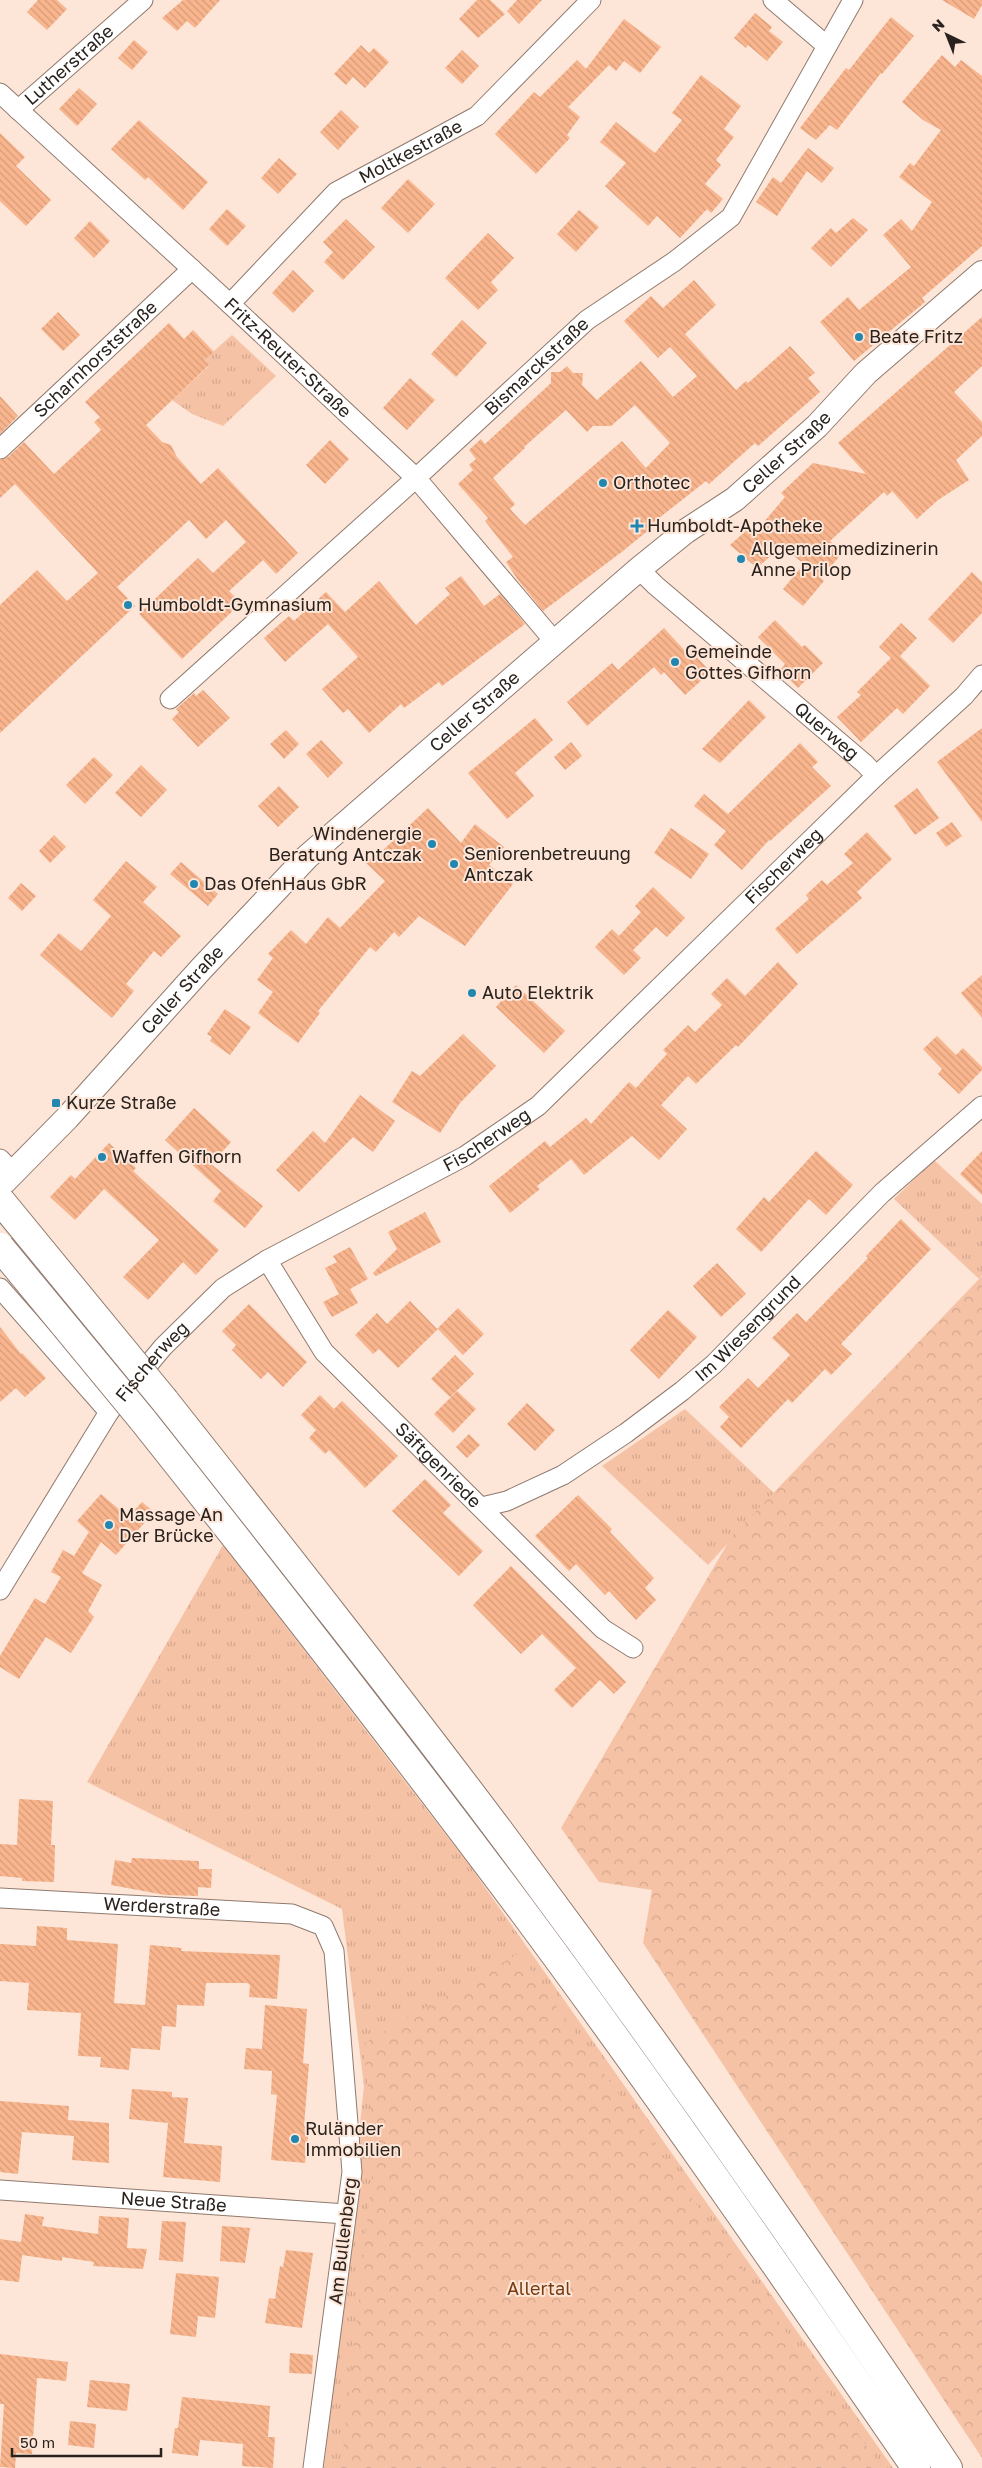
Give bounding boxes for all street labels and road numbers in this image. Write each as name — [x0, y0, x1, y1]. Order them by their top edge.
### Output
street label: Lutherstraße — [19, 19, 117, 109]
street label: Moltkestraße — [355, 114, 465, 188]
street label: Fritz-Reuter-Straße — [220, 292, 356, 422]
street label: Scharnhorststraße — [29, 296, 161, 422]
street label: Bismarckstraße — [479, 312, 593, 419]
street label: Celler Straße — [737, 406, 835, 498]
street label: Celler Straße — [424, 666, 524, 756]
street label: Querweg — [790, 697, 864, 764]
street label: Fischerweg — [740, 823, 826, 908]
street label: Celler Straße — [136, 940, 228, 1038]
street label: Fischerweg — [439, 1103, 534, 1176]
street label: Im Wiesengrund — [690, 1270, 805, 1385]
street label: Fischerweg — [110, 1316, 193, 1406]
street label: Säftgenriede — [391, 1417, 486, 1512]
street label: Werderstraße — [103, 1892, 221, 1920]
street label: Am Bullenberg — [323, 2176, 361, 2306]
street label: Neue Straße — [120, 2186, 227, 2216]

